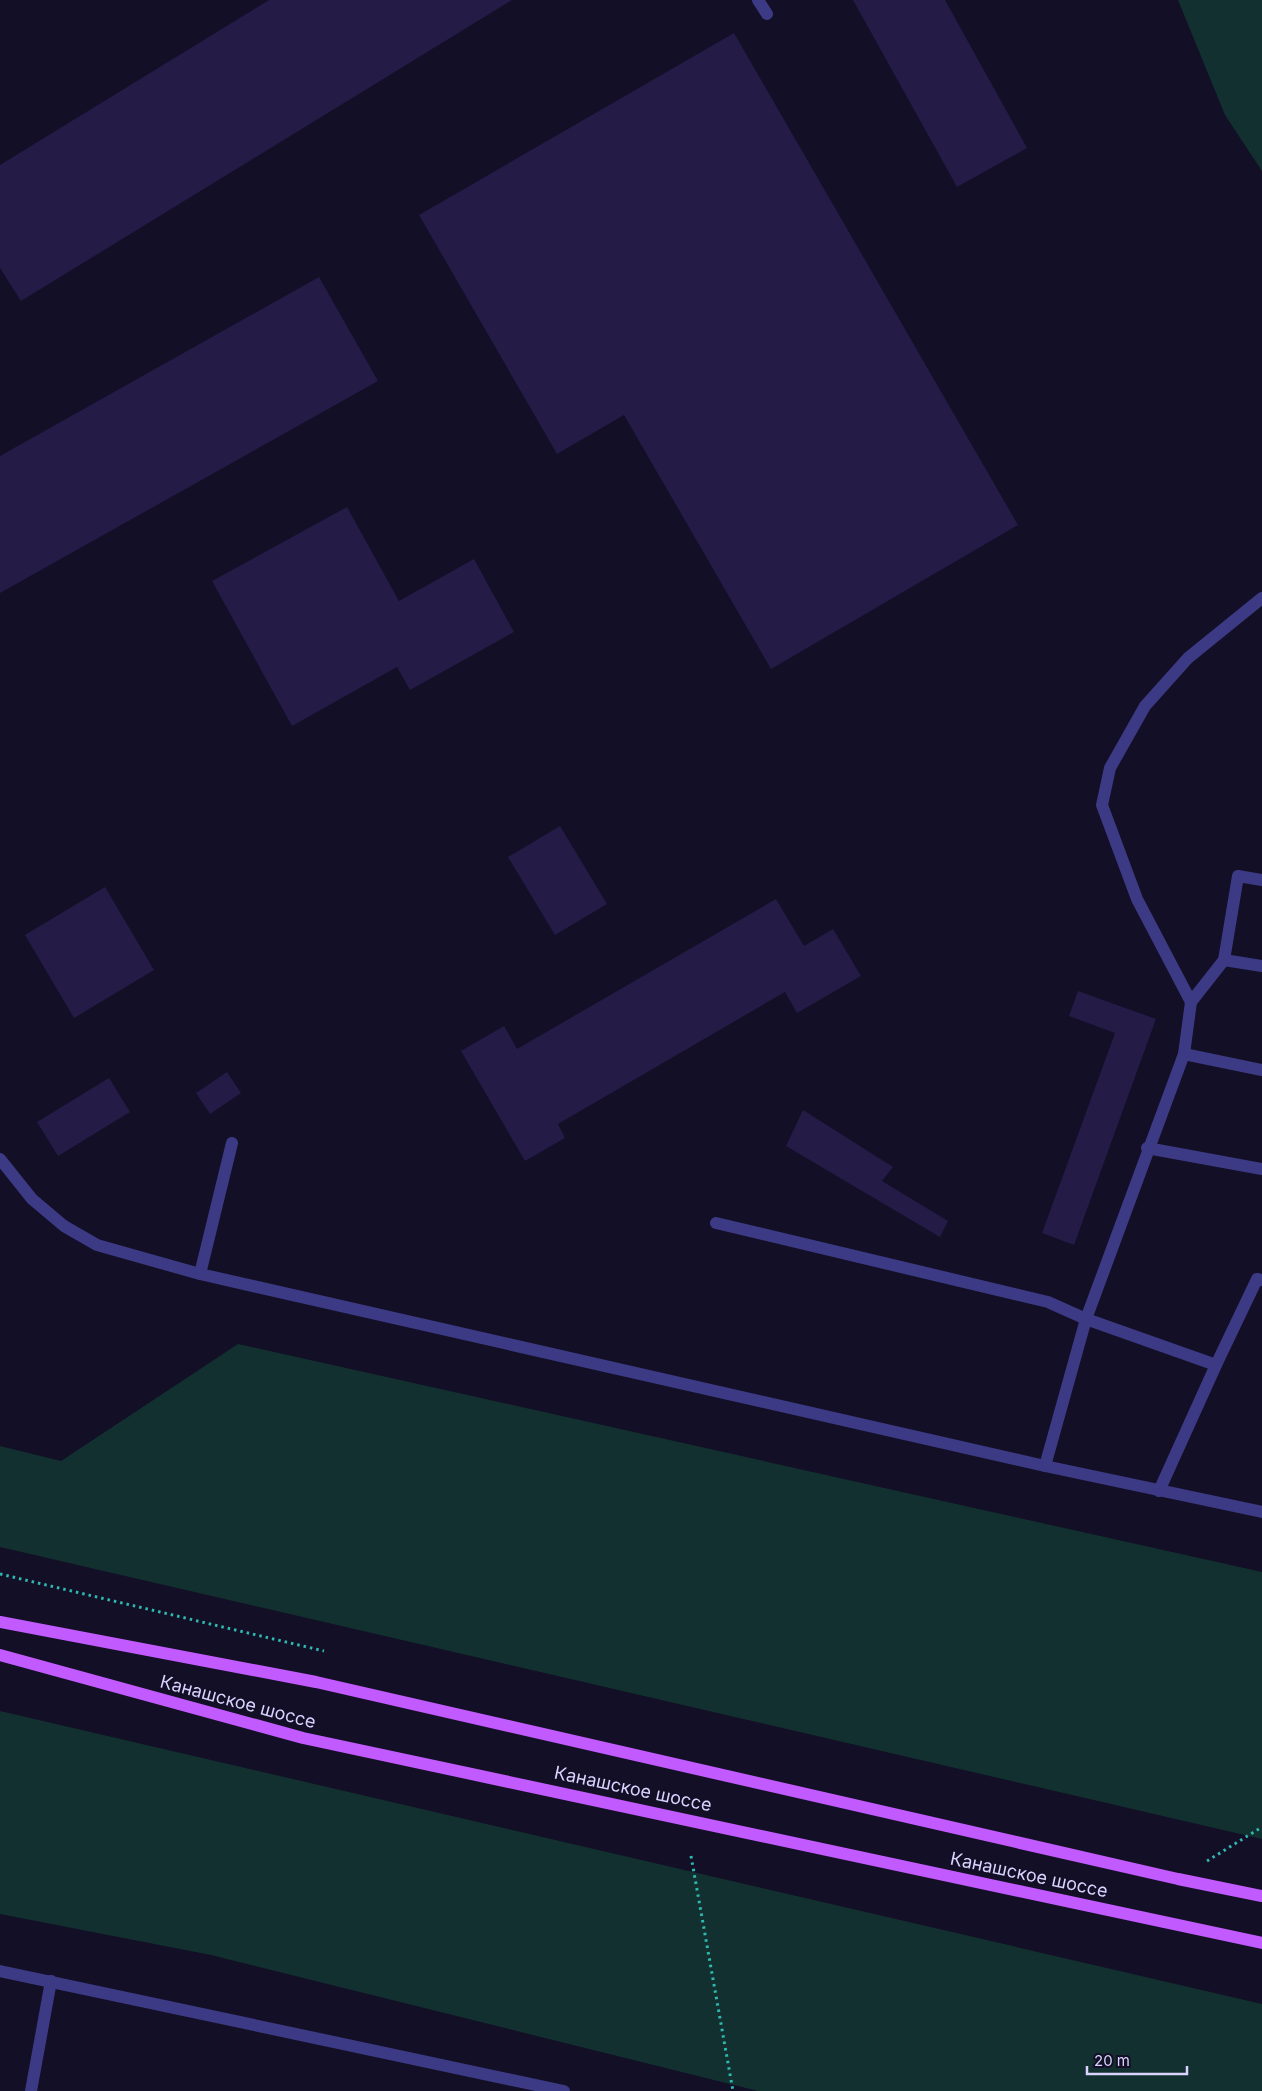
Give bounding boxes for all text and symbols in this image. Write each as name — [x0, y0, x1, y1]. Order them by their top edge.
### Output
street label: Канашское шоссе — [158, 1671, 318, 1732]
street label: Канашское шоссе — [552, 1762, 714, 1815]
street label: Канашское шоссе — [948, 1848, 1110, 1901]
scale bar — [1087, 2044, 1187, 2076]
text: 20 m — [1094, 2051, 1130, 2070]

